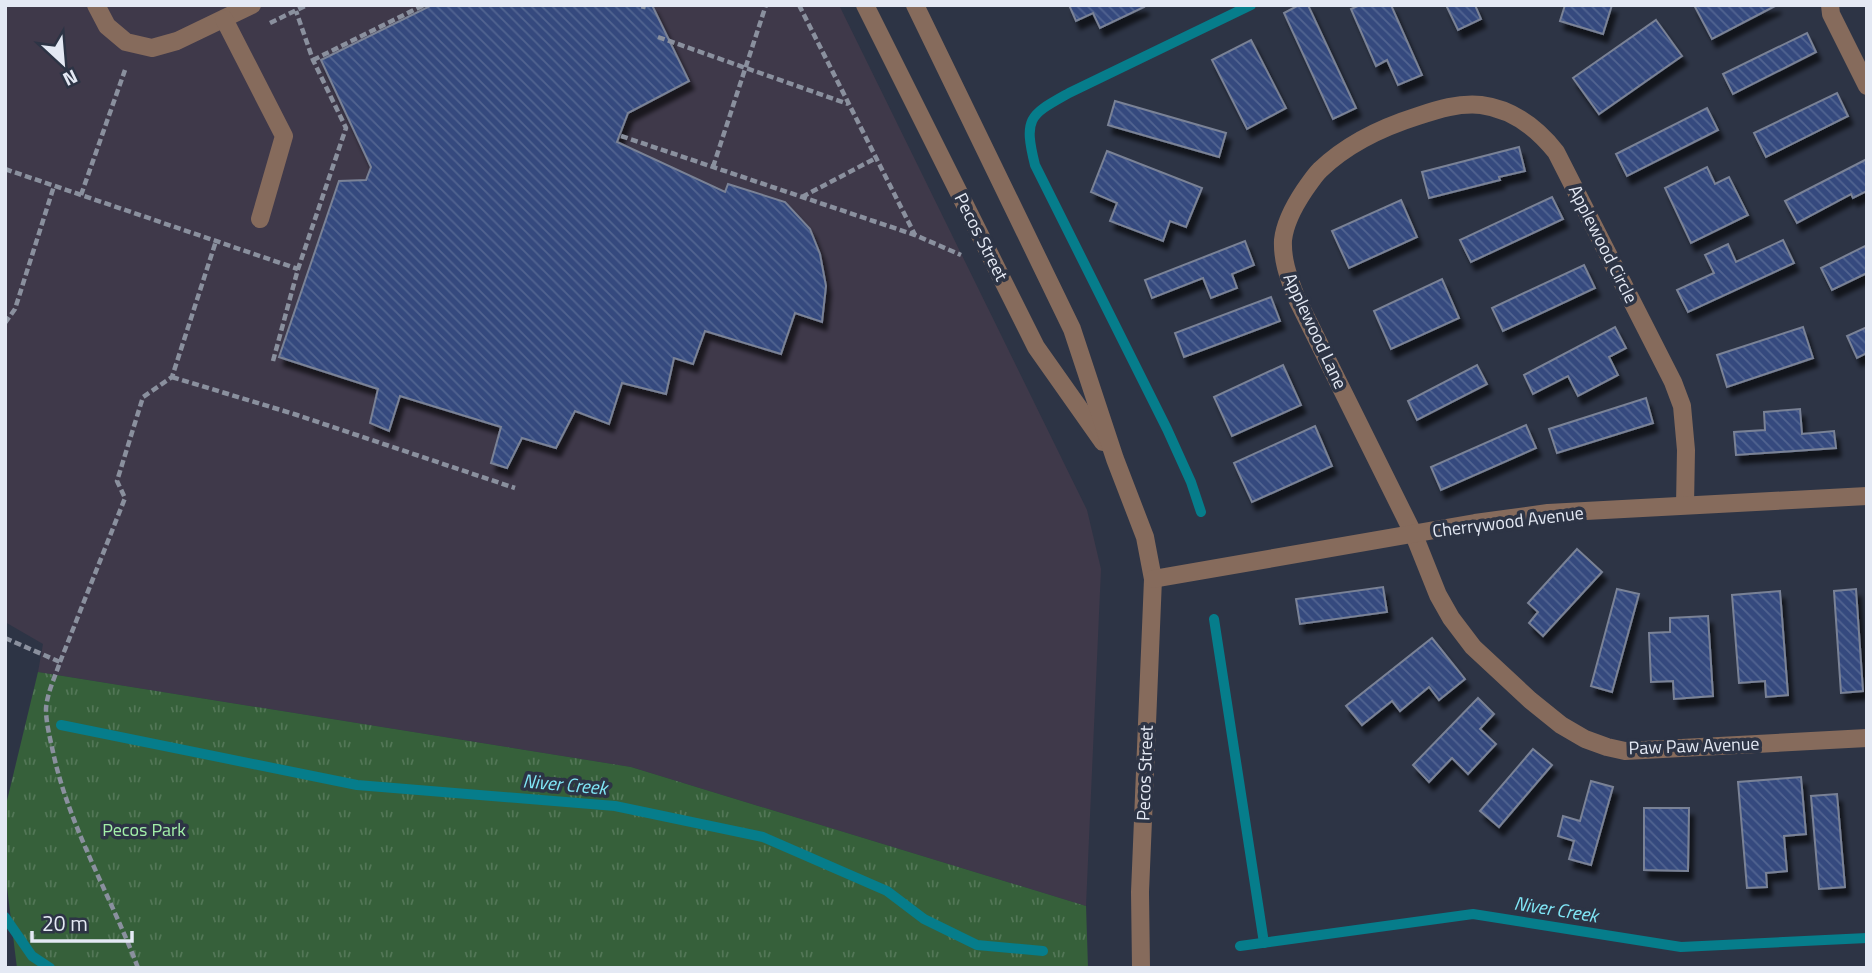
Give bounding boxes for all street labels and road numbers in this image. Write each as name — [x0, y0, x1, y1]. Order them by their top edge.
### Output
street label: Applewood Circle — [1562, 180, 1645, 308]
street label: Pecos Street — [948, 188, 1015, 286]
street label: Applewood Lane — [1277, 268, 1354, 393]
street label: Cherrywood Avenue — [1431, 499, 1585, 544]
street label: Pecos Street — [1129, 724, 1160, 821]
street label: Paw Paw Avenue — [1628, 730, 1760, 761]

